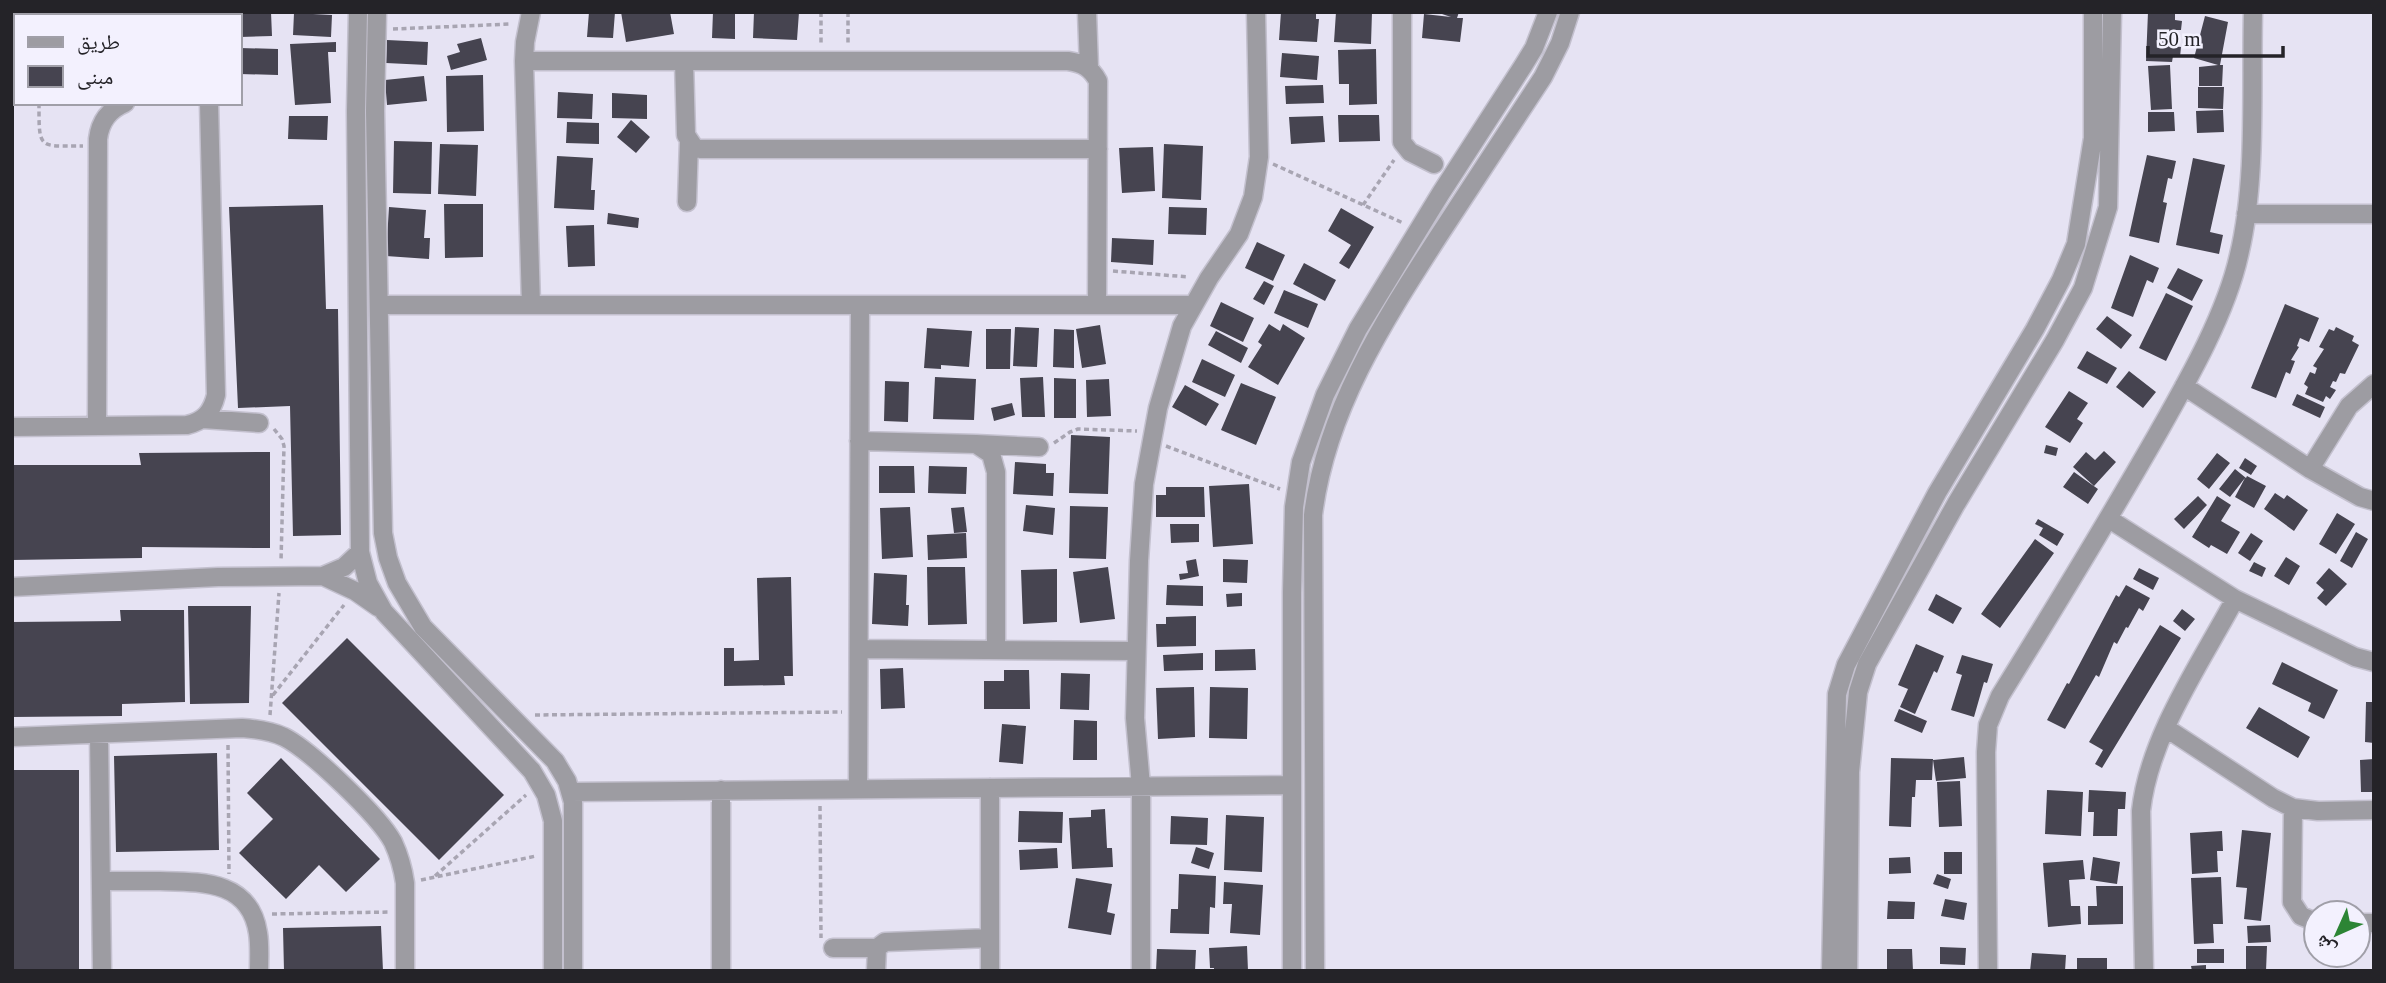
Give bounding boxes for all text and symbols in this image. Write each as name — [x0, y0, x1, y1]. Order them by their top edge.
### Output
legend — [14, 14, 242, 105]
scale bar — [2148, 14, 2283, 58]
text: 50 m — [2158, 27, 2201, 51]
text: طريق — [77, 30, 120, 55]
text: مبنى — [77, 65, 113, 90]
north arrow — [2302, 899, 2372, 969]
text: ش — [2311, 930, 2341, 960]

